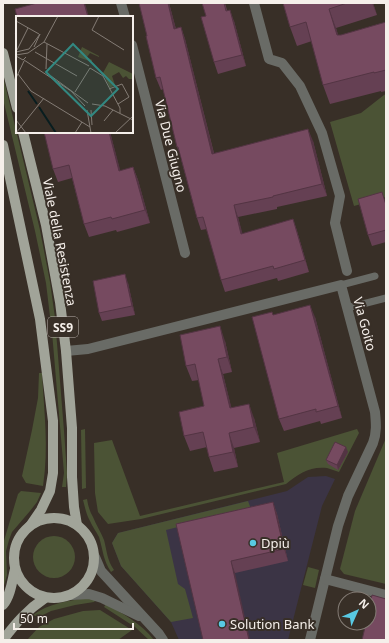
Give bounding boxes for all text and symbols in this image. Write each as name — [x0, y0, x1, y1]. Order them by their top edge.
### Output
inset map — [16, 16, 133, 133]
street label: Via Due Giugno — [151, 98, 191, 194]
street label: Viale della Resistenza — [39, 177, 81, 307]
street label: Via Goito — [349, 295, 381, 353]
road number: SS9 — [48, 317, 78, 337]
place label: Dpiù — [261, 534, 290, 552]
marker: Dpiù — [248, 538, 258, 548]
north arrow — [337, 591, 377, 631]
text: N — [356, 595, 373, 612]
scale bar — [14, 605, 133, 631]
text: 50 m — [20, 610, 48, 627]
place label: Solution Bank — [230, 615, 314, 633]
marker: Solution Bank — [217, 619, 227, 629]

